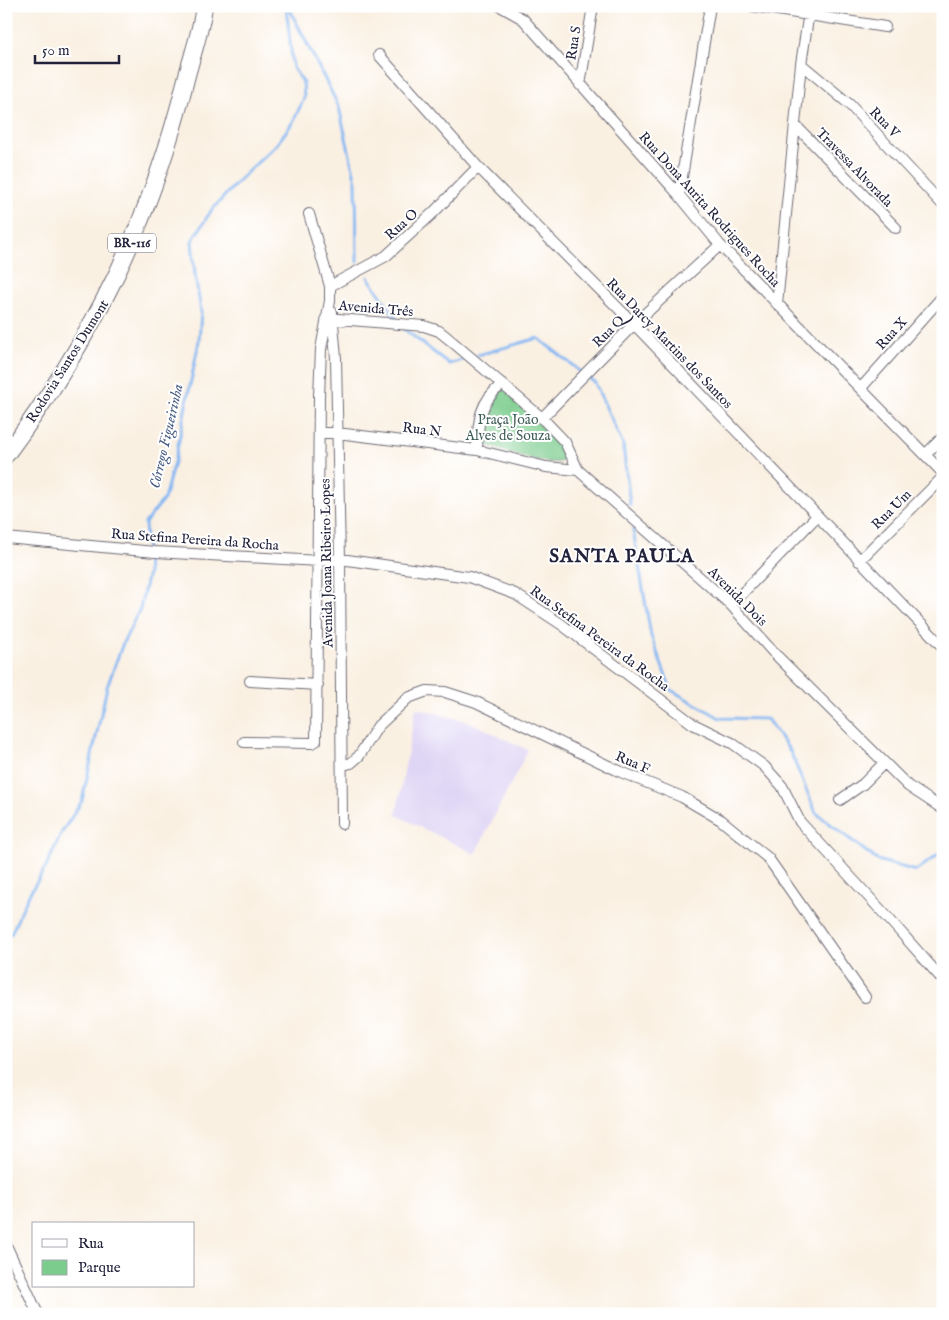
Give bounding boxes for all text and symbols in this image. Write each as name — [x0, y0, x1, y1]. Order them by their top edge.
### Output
street label: Rua S — [562, 25, 586, 61]
scale bar — [35, 32, 119, 64]
text: 50 m — [42, 41, 70, 60]
street label: Rua V — [865, 103, 904, 143]
street label: Travessa Alvorada — [812, 124, 897, 212]
street label: Rua Dona Aurita Rodrigues Rocha — [635, 128, 785, 292]
street label: Rua O — [381, 205, 422, 244]
road number: BR-116 — [108, 234, 156, 252]
street label: Rua Darcy Martins dos Santos — [602, 275, 736, 413]
street label: Rodovia Santos Dumont — [23, 296, 113, 427]
street label: Avenida Três — [337, 297, 414, 321]
street label: Rua Q — [589, 304, 636, 352]
street label: Rua X — [872, 313, 912, 354]
water label: Córrego Figueirinha — [145, 382, 189, 490]
park label: Praça João Alves de Souza — [464, 411, 551, 445]
street label: Rua N — [401, 419, 442, 441]
street label: Avenida Joana Ribeiro Lopes — [317, 478, 337, 649]
street label: Rua Um — [868, 486, 916, 533]
street label: Rua Stefina Pereira da Rocha — [110, 525, 280, 555]
district label: SANTA PAULA — [549, 545, 695, 569]
street label: Avenida Dois — [703, 562, 771, 630]
street label: Rua Stefina Pereira da Rocha — [526, 582, 673, 696]
street label: Rua F — [613, 748, 653, 778]
legend — [32, 1222, 195, 1288]
text: Rua — [78, 1234, 104, 1253]
text: Parque — [78, 1258, 121, 1277]

